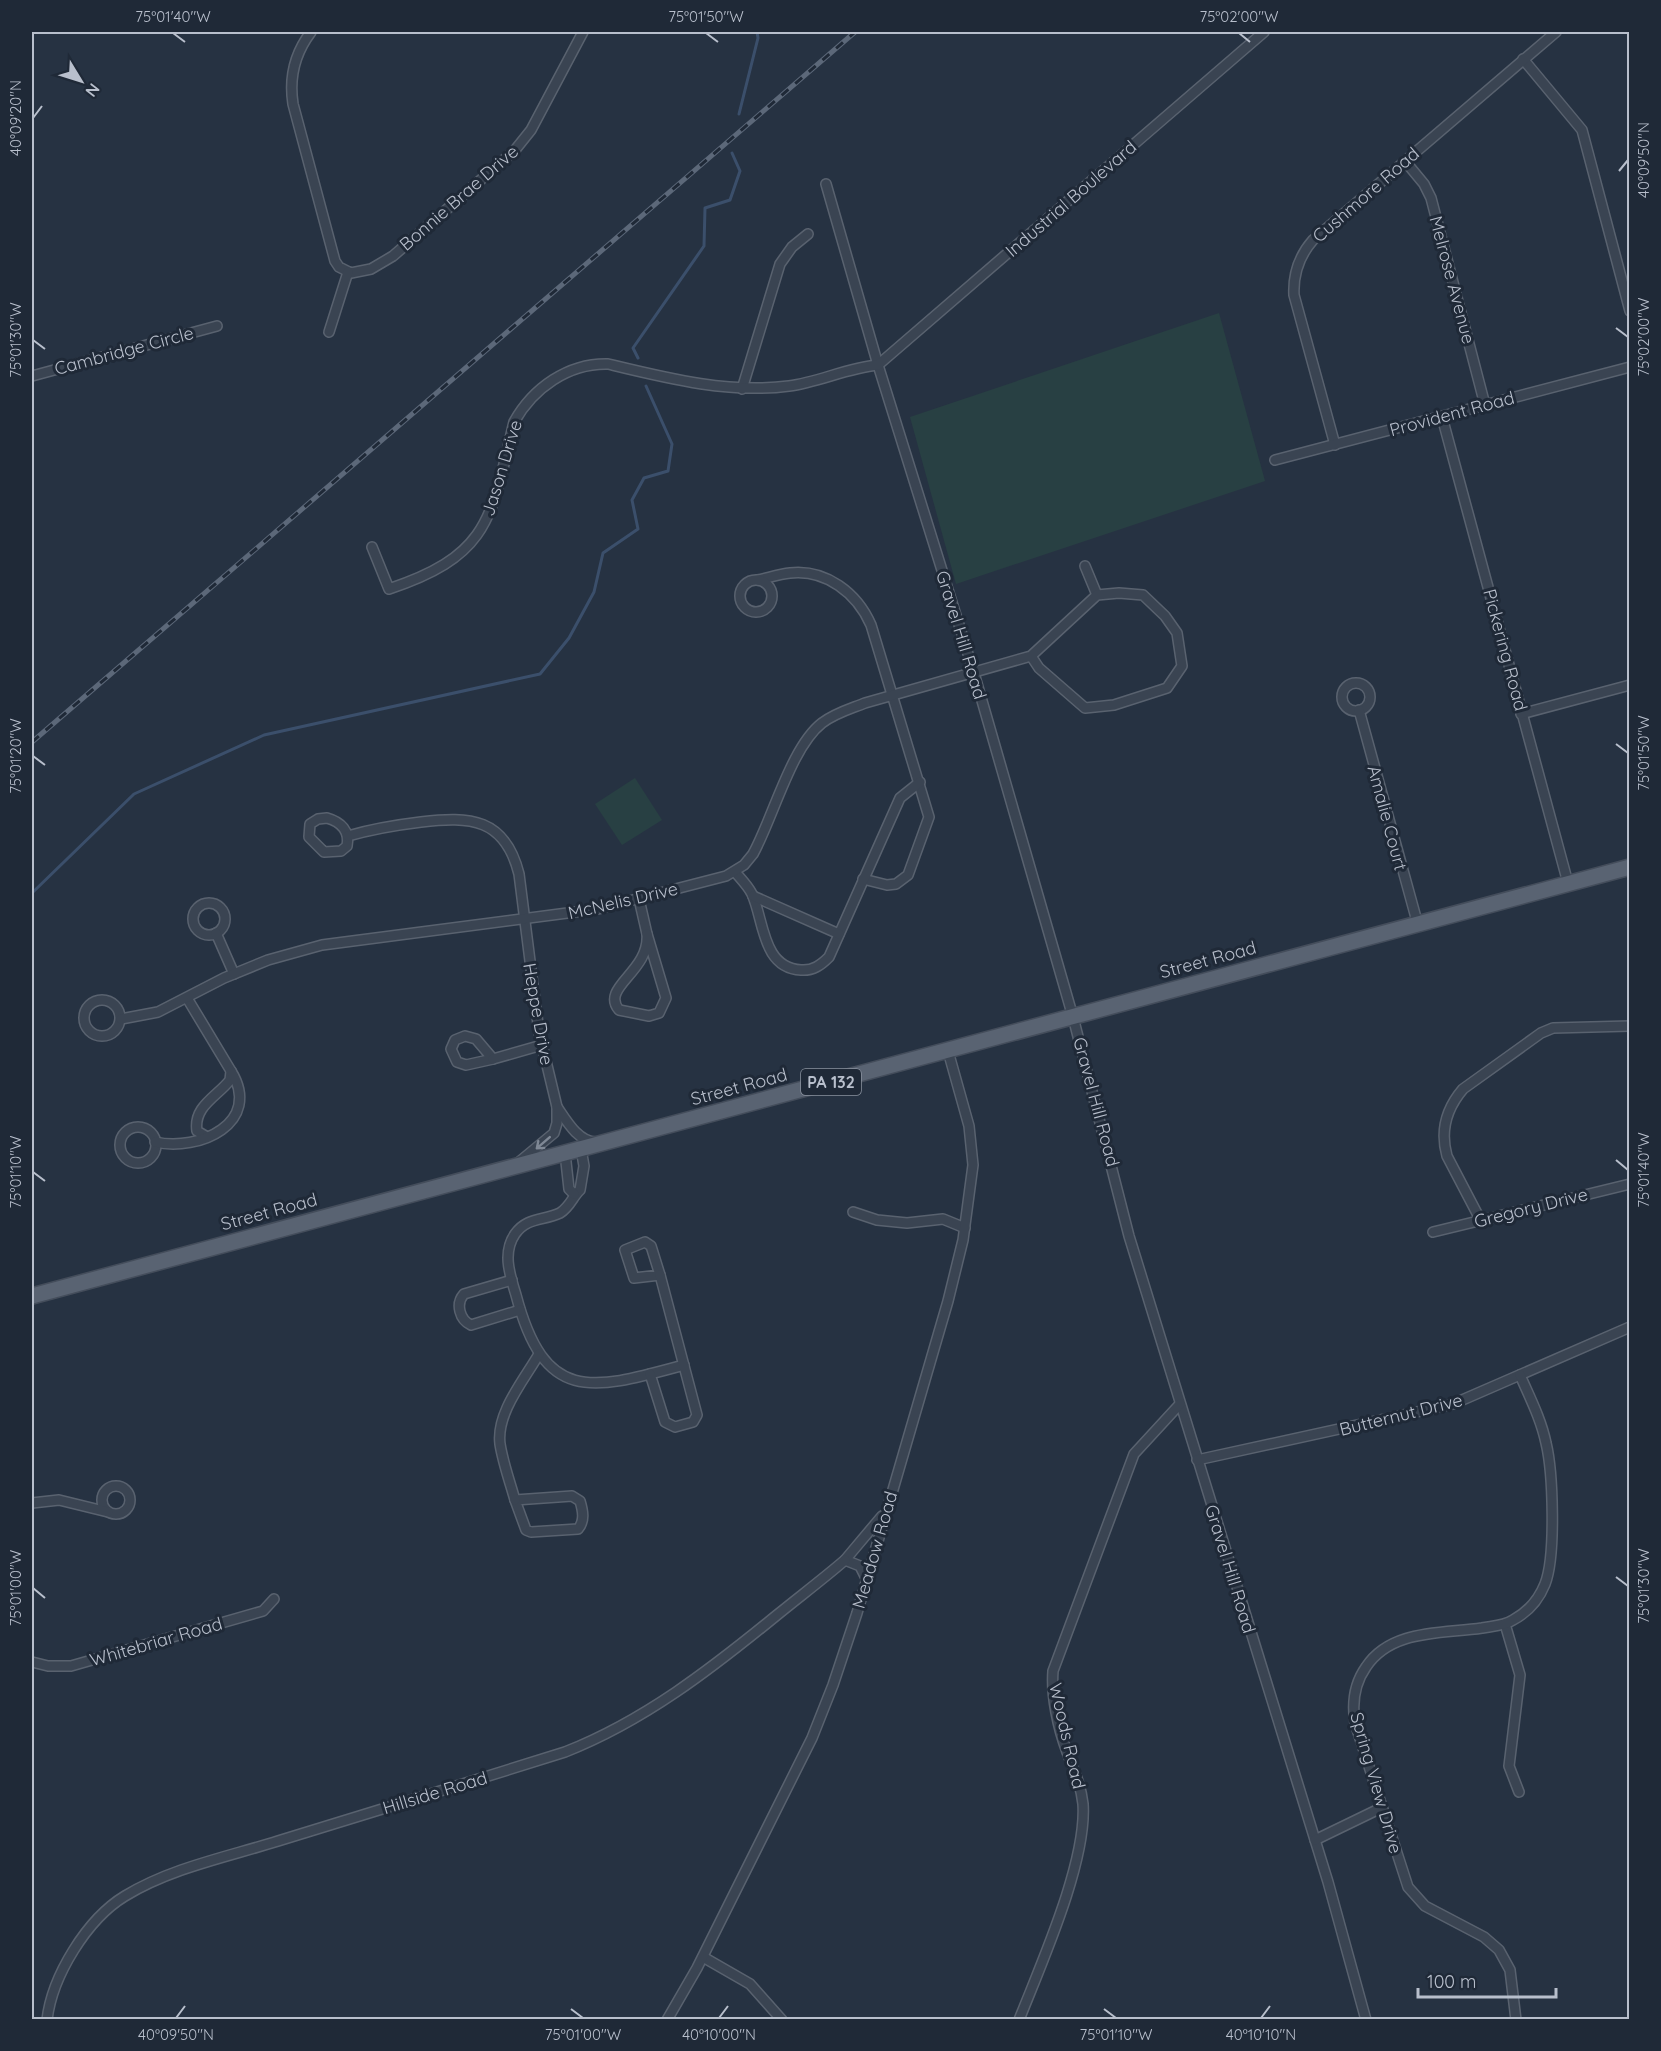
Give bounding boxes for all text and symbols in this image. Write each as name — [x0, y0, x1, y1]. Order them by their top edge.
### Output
text: 75°01'40"W — [135, 7, 211, 26]
text: 75°01'50"W — [668, 7, 744, 26]
text: 75°02'00"W — [1199, 7, 1279, 26]
north arrow — [51, 51, 111, 111]
text: N — [81, 79, 104, 101]
text: 40°09'20"N — [6, 80, 25, 156]
text: 40°09'50"N — [1634, 122, 1653, 198]
street label: Industrial Boulevard — [1000, 135, 1141, 262]
street label: Bonnie Brae Drive — [394, 140, 523, 256]
street label: Cushmore Road — [1307, 142, 1424, 247]
street label: Melrose Avenue — [1424, 213, 1481, 346]
text: 75°02'00"W — [1634, 297, 1653, 377]
text: 75°01'30"W — [6, 302, 25, 378]
street label: Cambridge Circle — [52, 321, 196, 380]
street label: Provident Road — [1387, 386, 1517, 441]
street label: Jason Drive — [476, 417, 527, 519]
street label: Gravel Hill Road — [931, 568, 992, 702]
street label: Pickering Road — [1478, 586, 1533, 713]
text: 75°01'50"W — [1634, 715, 1653, 791]
text: 75°01'20"W — [6, 718, 25, 794]
street label: Amalie Court — [1362, 763, 1413, 873]
street label: McNelis Drive — [566, 877, 680, 924]
street label: Street Road — [1157, 936, 1259, 983]
street label: Heppe Drive — [518, 961, 559, 1067]
street label: Gravel Hill Road — [1068, 1035, 1125, 1169]
street label: Street Road — [688, 1063, 790, 1110]
road number: PA 132 — [801, 1069, 861, 1095]
text: 75°01'40"W — [1634, 1132, 1653, 1208]
text: 75°01'10"W — [6, 1135, 25, 1208]
one-way arrow — [535, 1137, 551, 1150]
street label: Gregory Drive — [1472, 1182, 1590, 1233]
street label: Street Road — [218, 1188, 320, 1235]
street label: Butternut Drive — [1337, 1388, 1465, 1441]
street label: Meadow Road — [847, 1489, 902, 1611]
street label: Gravel Hill Road — [1200, 1502, 1261, 1636]
text: 75°01'30"W — [1634, 1548, 1653, 1624]
text: 75°01'00"W — [6, 1549, 25, 1626]
street label: Whitebriar Road — [87, 1612, 225, 1671]
street label: Woods Road — [1044, 1681, 1091, 1791]
street label: Spring View Drive — [1345, 1709, 1408, 1856]
street label: Hillside Road — [380, 1766, 490, 1819]
scale bar — [1418, 1961, 1556, 1999]
text: 100 m — [1427, 1970, 1476, 1993]
text: 40°09'50"N — [138, 2025, 214, 2044]
text: 75°01'00"W — [545, 2025, 622, 2044]
text: 40°10'00"N — [682, 2025, 756, 2044]
text: 75°01'10"W — [1080, 2025, 1153, 2044]
text: 40°10'10"N — [1226, 2025, 1296, 2044]

